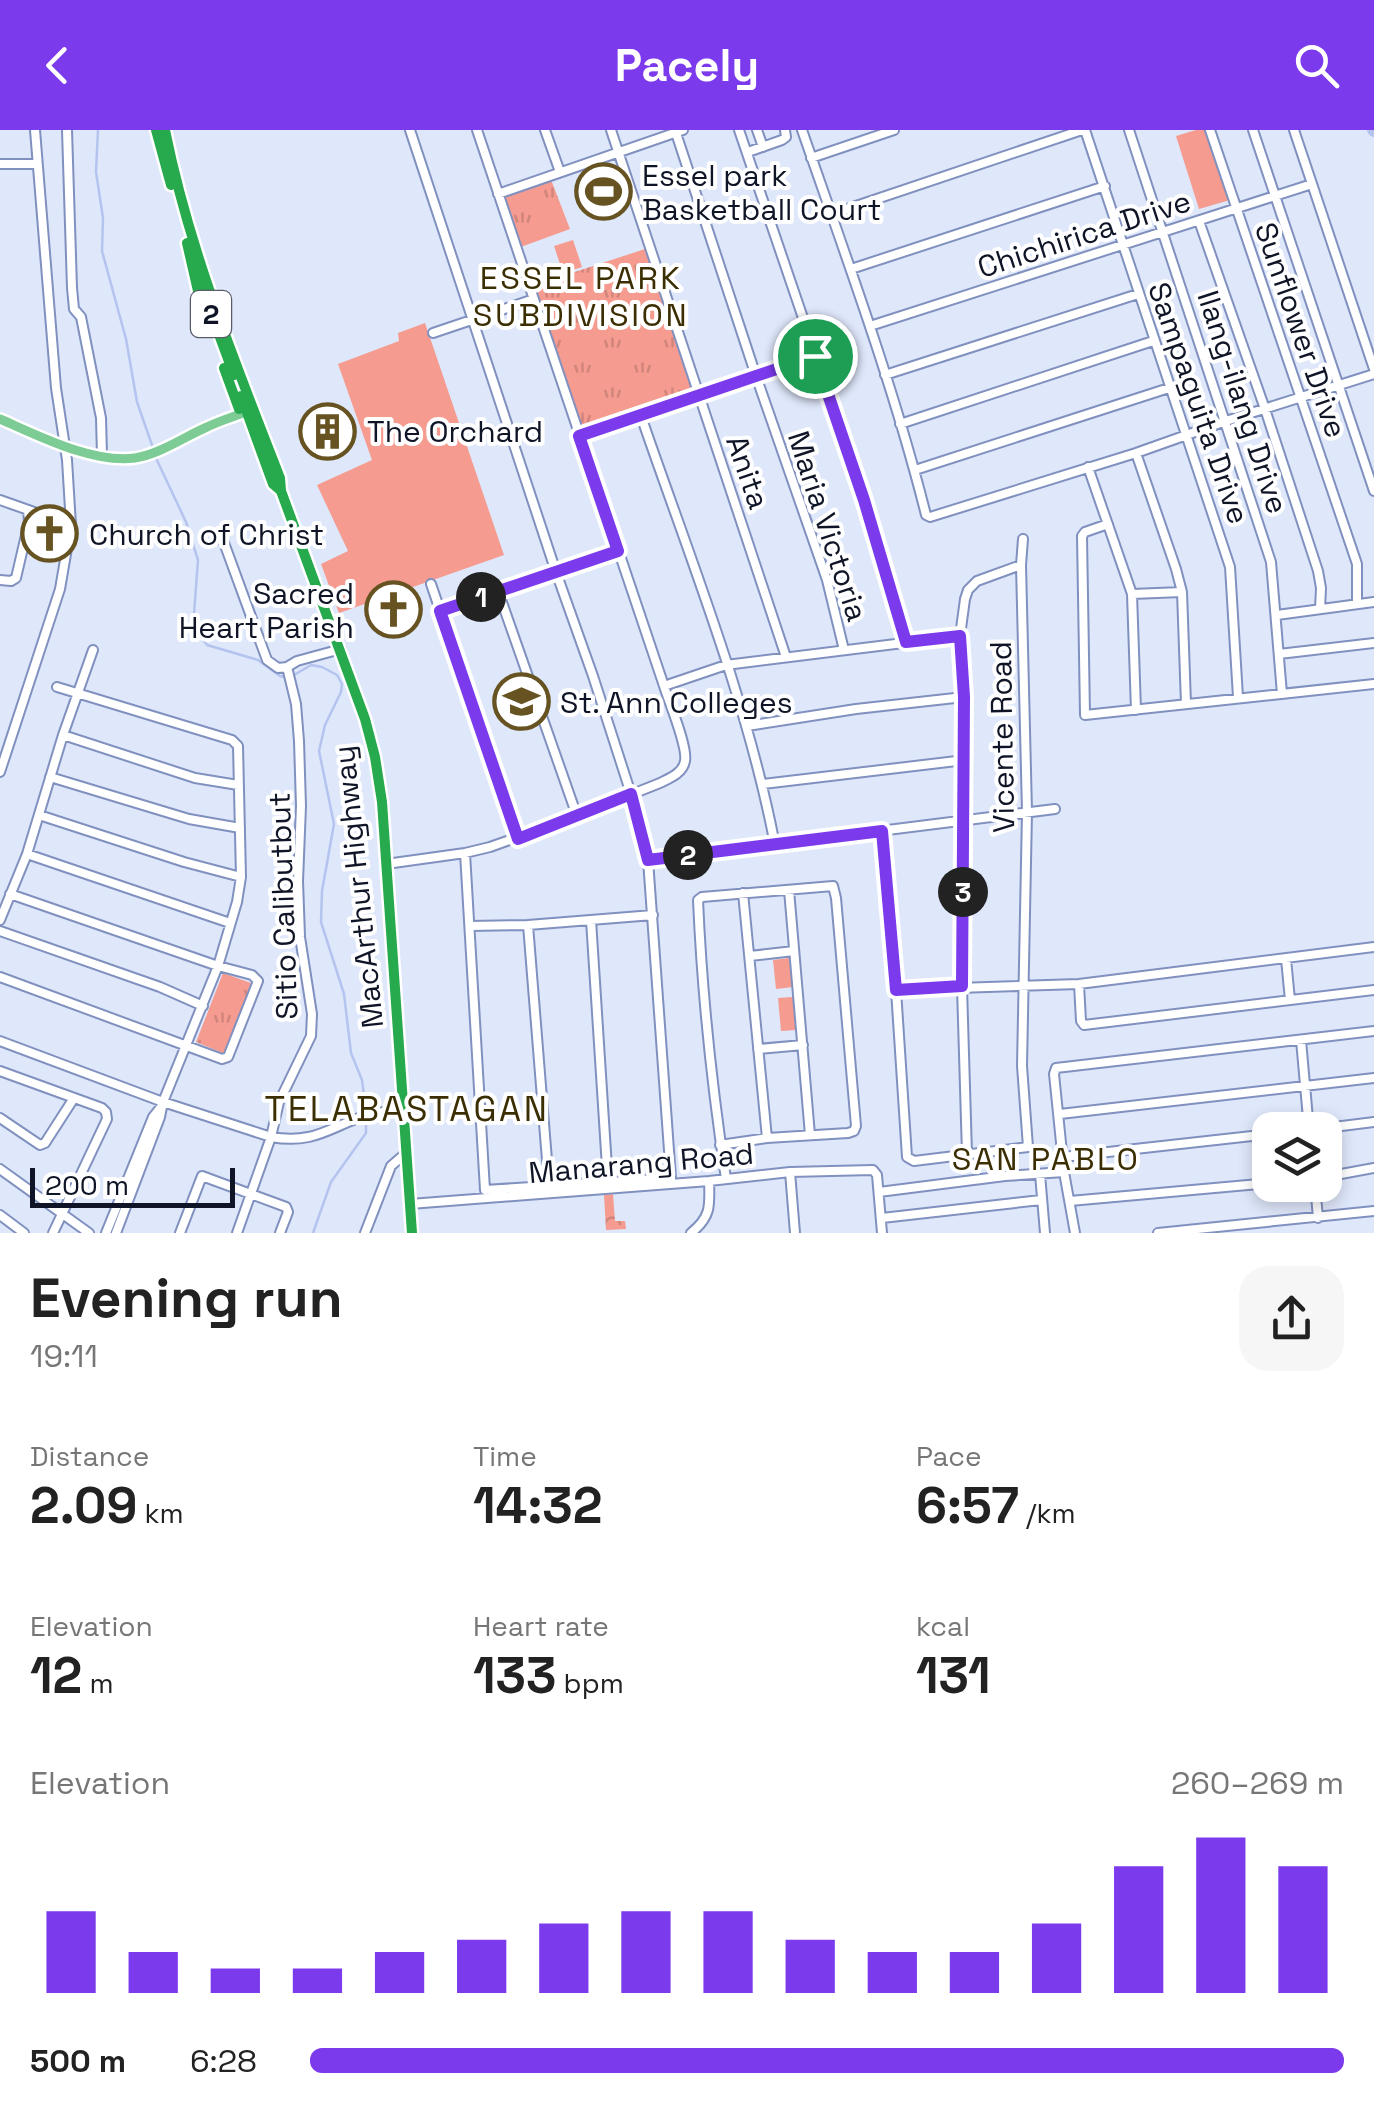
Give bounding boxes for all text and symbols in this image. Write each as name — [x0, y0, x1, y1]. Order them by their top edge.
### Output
text: Pacely — [615, 37, 759, 94]
icon: back — [30, 38, 85, 93]
icon: search — [1289, 38, 1344, 93]
place label: Essel park Basketball Court — [642, 156, 881, 229]
sports icon: Essel park Basketball Court — [573, 162, 633, 222]
street label: Chichirica Drive — [972, 181, 1196, 287]
street label: Sunflower Drive — [1246, 217, 1356, 443]
district label: ESSEL PARK SUBDIVISION — [473, 258, 689, 335]
street label: Sampaguita Drive — [1139, 277, 1259, 529]
street label: Ilang-ilang Drive — [1189, 285, 1297, 519]
road number: 2 — [191, 291, 231, 337]
pin — [773, 314, 858, 399]
icon: arrive — [788, 329, 843, 384]
building icon: The Orchard — [298, 401, 358, 461]
place label: The Orchard — [367, 412, 543, 451]
street label: Maria Victoria — [779, 426, 877, 626]
street label: Anita — [717, 430, 779, 514]
church icon: Church of Christ — [20, 504, 80, 564]
place label: Church of Christ — [89, 515, 324, 554]
pin: 1 — [456, 572, 506, 622]
place label: Sacred Heart Parish — [179, 574, 354, 647]
text: 1 — [475, 579, 487, 615]
church icon: Sacred Heart Parish — [363, 580, 423, 640]
street label: Vicente Road — [981, 641, 1023, 833]
school or university icon: St. Ann Colleges — [491, 672, 551, 732]
place label: St. Ann Colleges — [560, 683, 793, 722]
street label: MacArthur Highway — [324, 744, 392, 1030]
street label: Sitio Calibutbut — [260, 792, 306, 1020]
pin: 2 — [663, 830, 713, 880]
text: 2 — [680, 837, 696, 873]
pin: 3 — [938, 867, 988, 917]
text: 3 — [954, 874, 972, 910]
district label: TELABASTAGAN — [265, 1087, 549, 1131]
map controls — [1252, 1112, 1342, 1202]
button: layers — [1252, 1112, 1342, 1202]
street label: Manarang Road — [527, 1134, 755, 1192]
district label: SAN PABLO — [952, 1139, 1140, 1179]
scale bar — [30, 1163, 235, 1208]
text: 200 m — [45, 1167, 129, 1203]
text: Evening run — [30, 1263, 343, 1333]
button: share — [1239, 1266, 1344, 1371]
text: 19:11 — [30, 1336, 98, 1376]
text: Distance — [30, 1438, 149, 1474]
text: Time — [473, 1438, 537, 1474]
text: Pace — [916, 1438, 982, 1474]
text: 2.09 — [30, 1474, 137, 1538]
text: 14:32 — [473, 1474, 602, 1538]
text: 6:57 — [916, 1474, 1019, 1538]
text: km — [137, 1495, 184, 1531]
text: /km — [1019, 1495, 1076, 1531]
text: Elevation — [30, 1608, 153, 1644]
text: Heart rate — [473, 1608, 609, 1644]
text: kcal — [916, 1608, 970, 1644]
text: 12 — [30, 1644, 82, 1708]
text: 133 — [473, 1644, 556, 1708]
text: 131 — [916, 1644, 991, 1708]
text: m — [82, 1665, 114, 1701]
text: bpm — [556, 1665, 624, 1701]
text: Elevation — [30, 1763, 170, 1803]
text: 260–269 m — [1171, 1763, 1344, 1803]
text: 500 m — [30, 2041, 126, 2081]
text: 6:28 — [190, 2041, 257, 2081]

